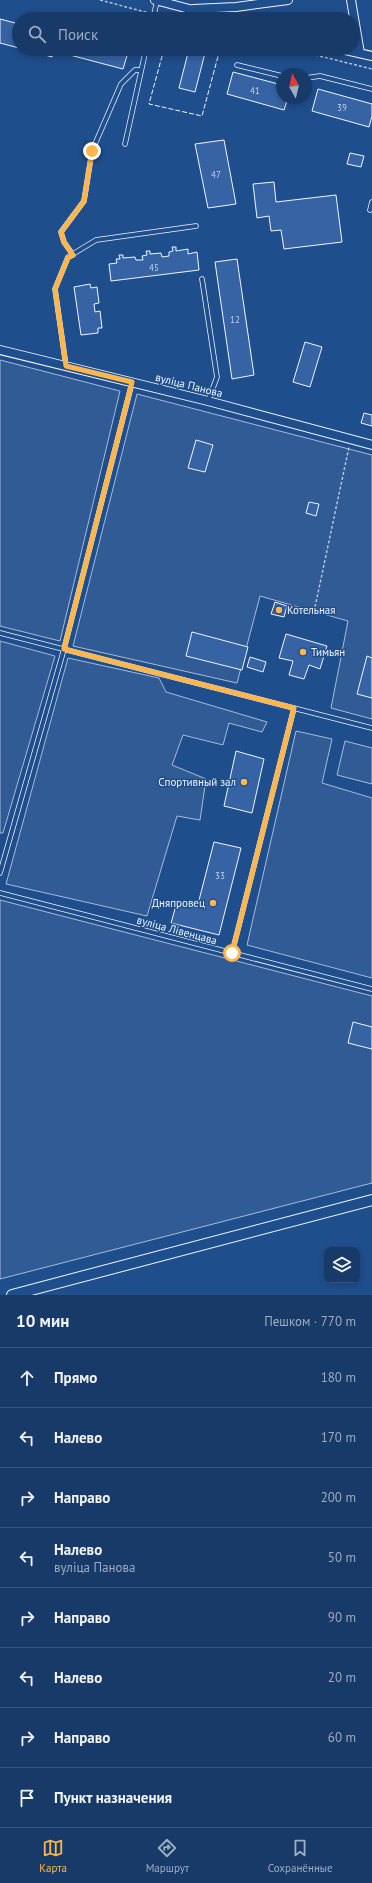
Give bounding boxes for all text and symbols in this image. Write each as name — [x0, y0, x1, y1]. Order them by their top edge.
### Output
search box — [12, 12, 360, 56]
icon: search — [26, 23, 48, 45]
text: Поиск — [58, 25, 98, 44]
north arrow — [276, 68, 312, 104]
house number: 41 — [250, 85, 260, 96]
house number: 39 — [337, 102, 347, 113]
route end — [83, 142, 101, 160]
house number: 47 — [211, 169, 221, 180]
house number: 45 — [149, 262, 159, 273]
house number: 12 — [230, 314, 240, 325]
street label: вуліца Панова — [154, 370, 224, 400]
place label: Котельная — [287, 603, 336, 617]
marker: Котельная — [274, 605, 284, 615]
place label: Тимьян — [311, 645, 345, 659]
marker: Тимьян — [298, 647, 308, 657]
place label: Спортивный зал — [158, 775, 236, 789]
marker: Спортивный зал — [239, 777, 249, 787]
house number: 33 — [215, 870, 225, 881]
place label: Дняпровец — [152, 896, 205, 910]
marker: Дняпровец — [208, 898, 218, 908]
street label: вуліца Лівенцава — [135, 913, 219, 947]
route start — [223, 944, 241, 962]
map controls — [324, 1247, 360, 1283]
button: layers — [324, 1247, 360, 1283]
text: 10 мин — [16, 1310, 69, 1332]
text: Пешком · 770 m — [264, 1313, 356, 1330]
icon: ahead — [16, 1367, 38, 1389]
text: Прямо — [54, 1368, 97, 1387]
text: 180 m — [321, 1369, 356, 1386]
icon: left — [16, 1427, 38, 1449]
text: Налево — [54, 1428, 102, 1447]
text: 170 m — [321, 1429, 356, 1446]
icon: right — [16, 1487, 38, 1509]
text: Направо — [54, 1488, 110, 1507]
text: 200 m — [321, 1489, 356, 1506]
text: Налево — [54, 1540, 102, 1559]
icon: left — [16, 1547, 38, 1569]
text: 50 m — [328, 1549, 356, 1566]
text: вуліца Панова — [54, 1559, 135, 1576]
icon: right — [16, 1607, 38, 1629]
text: Направо — [54, 1608, 110, 1627]
text: 90 m — [328, 1609, 356, 1626]
icon: left — [16, 1667, 38, 1689]
text: Налево — [54, 1668, 102, 1687]
text: 20 m — [328, 1669, 356, 1686]
icon: right — [16, 1727, 38, 1749]
text: Направо — [54, 1728, 110, 1747]
text: 60 m — [328, 1729, 356, 1746]
icon: arrive — [16, 1787, 38, 1809]
text: Пункт назначения — [54, 1788, 172, 1807]
tab: Карта — [39, 1837, 67, 1875]
tab: Маршрут — [146, 1837, 189, 1875]
tab: Сохранённые — [268, 1837, 333, 1875]

